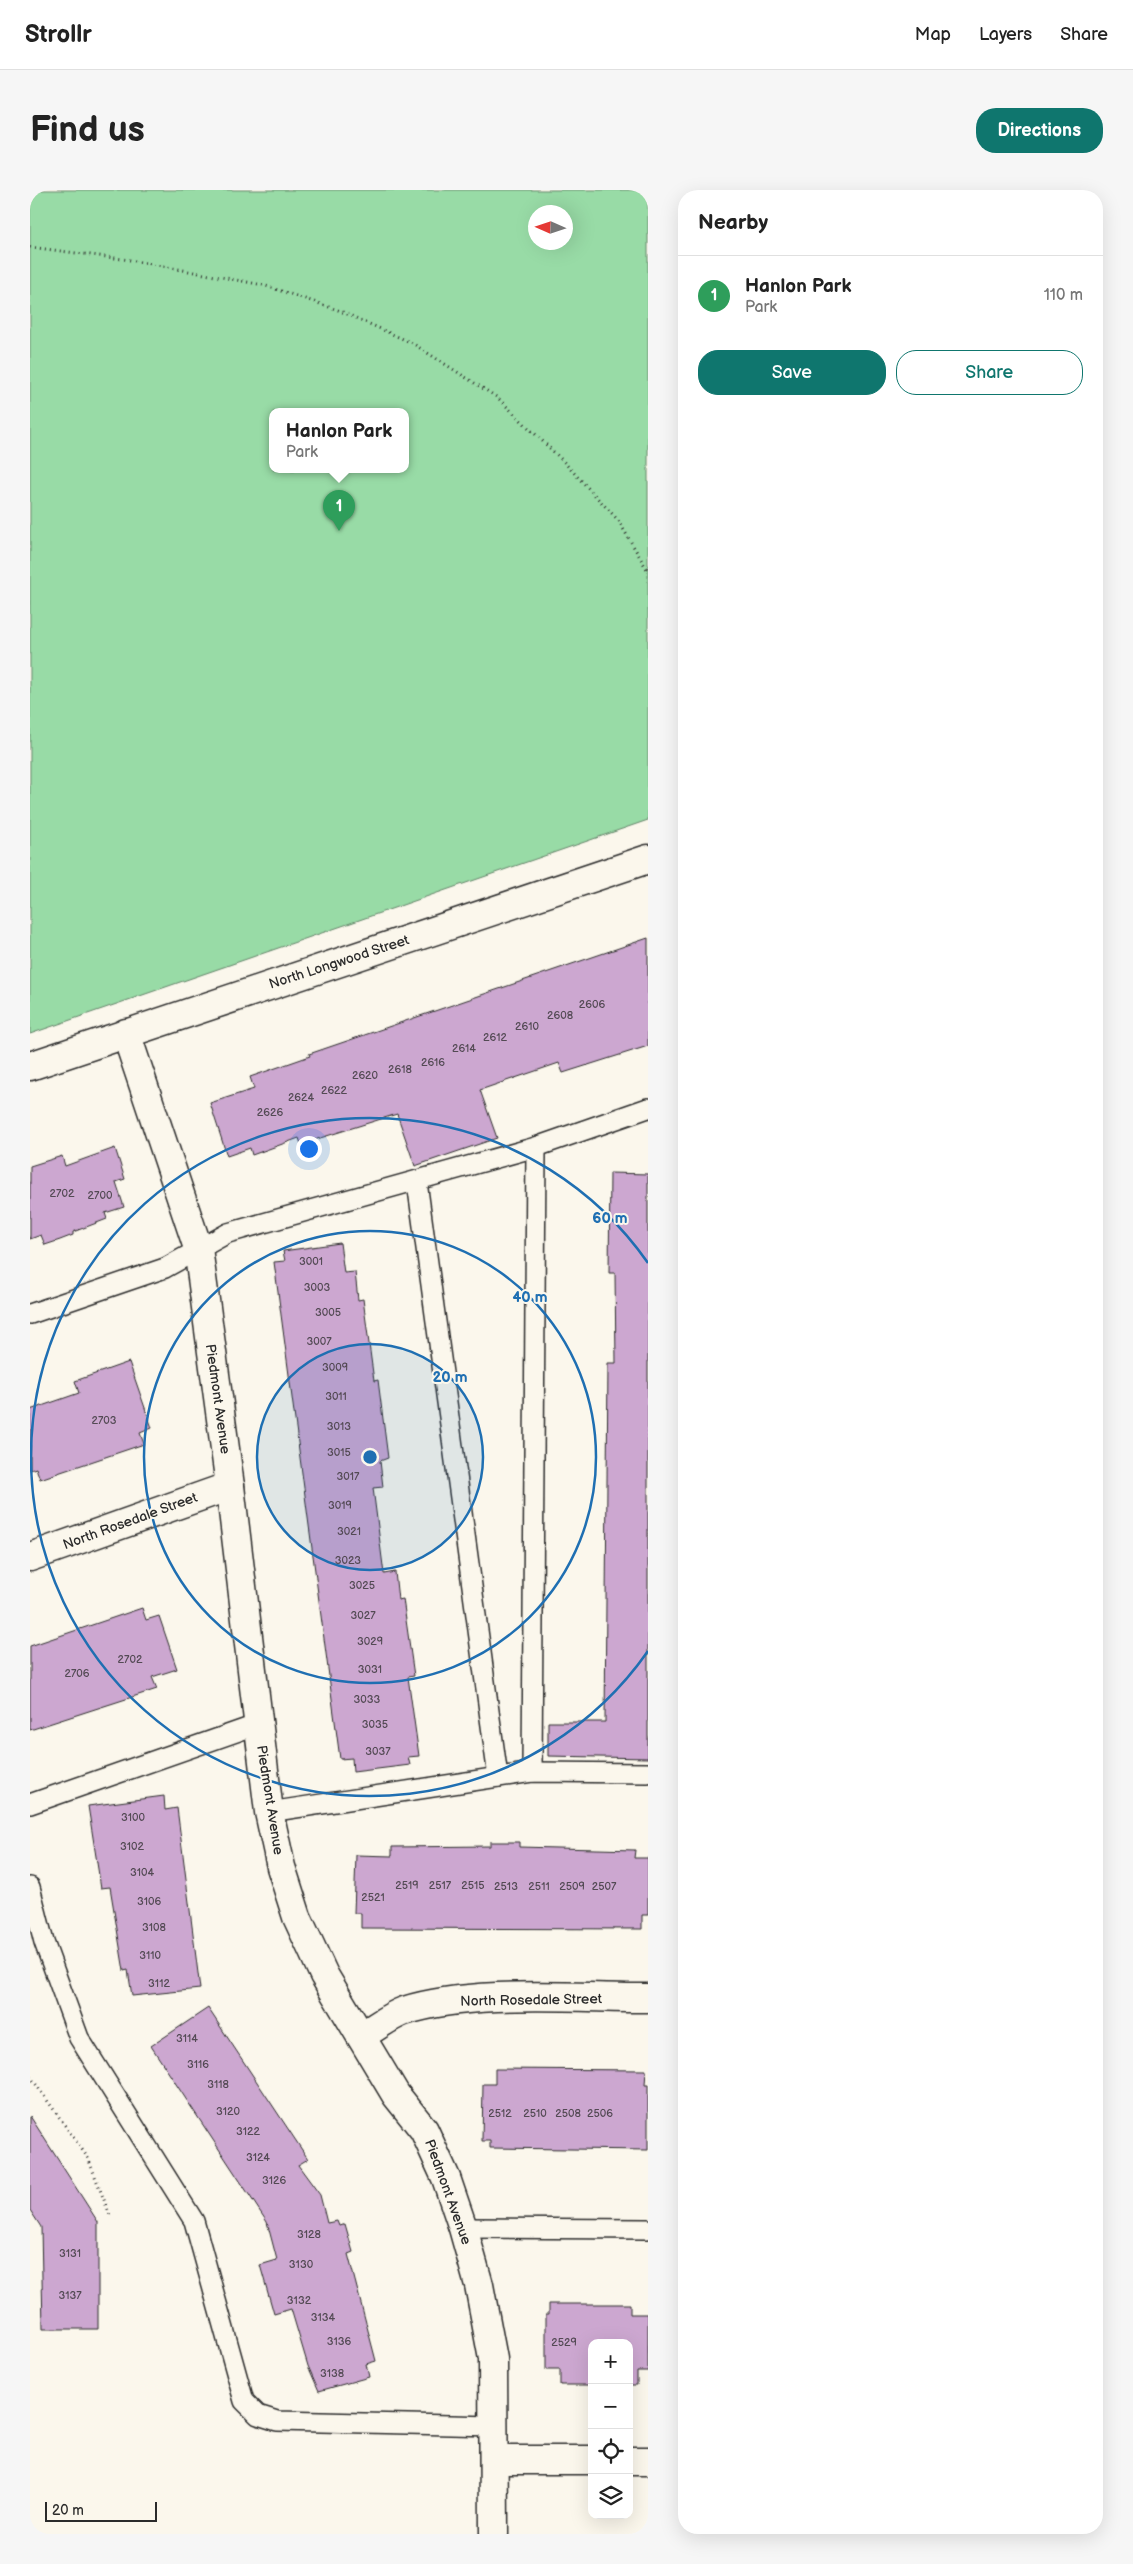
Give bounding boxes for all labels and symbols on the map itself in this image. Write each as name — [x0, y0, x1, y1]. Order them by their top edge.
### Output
north arrow — [528, 205, 573, 250]
pin: 1 — [323, 490, 355, 531]
street label: North Longwood Street — [267, 931, 412, 993]
house number: 2606 — [579, 998, 605, 1011]
house number: 2608 — [547, 1009, 573, 1022]
house number: 2610 — [515, 1020, 539, 1033]
house number: 2612 — [483, 1031, 507, 1044]
house number: 2614 — [452, 1042, 476, 1055]
house number: 2616 — [421, 1056, 445, 1069]
house number: 2618 — [388, 1063, 412, 1076]
house number: 2620 — [352, 1069, 379, 1082]
house number: 2622 — [321, 1084, 348, 1097]
house number: 2624 — [288, 1091, 314, 1104]
house number: 2626 — [257, 1106, 283, 1119]
your location — [296, 1136, 322, 1162]
house number: 2702 — [50, 1187, 75, 1200]
house number: 2700 — [88, 1189, 113, 1202]
text: 60 m — [592, 1209, 628, 1228]
house number: 3001 — [299, 1255, 323, 1268]
house number: 3003 — [304, 1281, 330, 1294]
text: 40 m — [512, 1288, 548, 1307]
house number: 3005 — [315, 1306, 341, 1319]
house number: 3007 — [306, 1335, 332, 1348]
street label: Piedmont Avenue — [202, 1343, 234, 1455]
house number: 3009 — [322, 1361, 348, 1374]
text: 20 m — [433, 1368, 468, 1387]
house number: 3011 — [325, 1390, 347, 1403]
house number: 2703 — [91, 1414, 117, 1427]
house number: 3013 — [327, 1420, 351, 1433]
house number: 3015 — [327, 1446, 351, 1459]
centre of rings — [361, 1448, 379, 1466]
house number: 3017 — [337, 1470, 360, 1483]
street label: North Rosedale Street — [60, 1489, 200, 1553]
house number: 3019 — [328, 1499, 352, 1512]
house number: 3021 — [337, 1525, 361, 1538]
house number: 3023 — [335, 1554, 361, 1567]
house number: 3025 — [349, 1579, 375, 1592]
house number: 3027 — [350, 1609, 376, 1622]
house number: 3029 — [357, 1635, 383, 1648]
house number: 2702 — [118, 1653, 143, 1666]
house number: 3031 — [358, 1663, 382, 1676]
house number: 2706 — [64, 1667, 90, 1680]
house number: 3033 — [354, 1693, 381, 1706]
house number: 3035 — [362, 1718, 388, 1731]
street label: Piedmont Avenue — [253, 1744, 287, 1856]
house number: 3037 — [365, 1745, 391, 1758]
house number: 3100 — [121, 1811, 146, 1824]
house number: 3102 — [120, 1840, 144, 1853]
house number: 3104 — [130, 1866, 154, 1879]
house number: 2519 — [395, 1879, 419, 1892]
house number: 2517 — [429, 1879, 452, 1892]
house number: 2515 — [461, 1879, 485, 1892]
house number: 2513 — [494, 1880, 518, 1893]
house number: 2511 — [528, 1880, 550, 1893]
house number: 2509 — [559, 1880, 585, 1893]
house number: 2507 — [592, 1880, 617, 1893]
house number: 2521 — [361, 1891, 385, 1904]
house number: 3106 — [137, 1895, 161, 1908]
house number: 3108 — [142, 1921, 166, 1934]
house number: 3110 — [139, 1949, 161, 1962]
house number: 3112 — [148, 1977, 170, 1990]
street label: North Rosedale Street — [460, 1990, 603, 2010]
house number: 3114 — [176, 2032, 198, 2045]
house number: 3116 — [187, 2058, 209, 2071]
house number: 3118 — [207, 2078, 229, 2091]
house number: 3120 — [216, 2105, 241, 2118]
house number: 2512 — [488, 2107, 512, 2120]
house number: 2510 — [523, 2107, 547, 2120]
house number: 2508 — [555, 2107, 581, 2120]
house number: 2506 — [587, 2107, 613, 2120]
house number: 3122 — [236, 2125, 261, 2138]
street label: Piedmont Avenue — [421, 2137, 475, 2247]
house number: 3124 — [246, 2151, 270, 2164]
house number: 3126 — [262, 2174, 286, 2187]
house number: 3128 — [297, 2228, 321, 2241]
house number: 3131 — [59, 2247, 81, 2260]
house number: 3130 — [289, 2258, 314, 2271]
house number: 3137 — [58, 2289, 82, 2302]
house number: 3132 — [287, 2294, 312, 2307]
house number: 3134 — [311, 2311, 336, 2324]
house number: 3136 — [327, 2335, 352, 2348]
house number: 2529 — [551, 2336, 577, 2349]
house number: 3138 — [320, 2367, 344, 2380]
scale bar — [45, 2499, 158, 2522]

